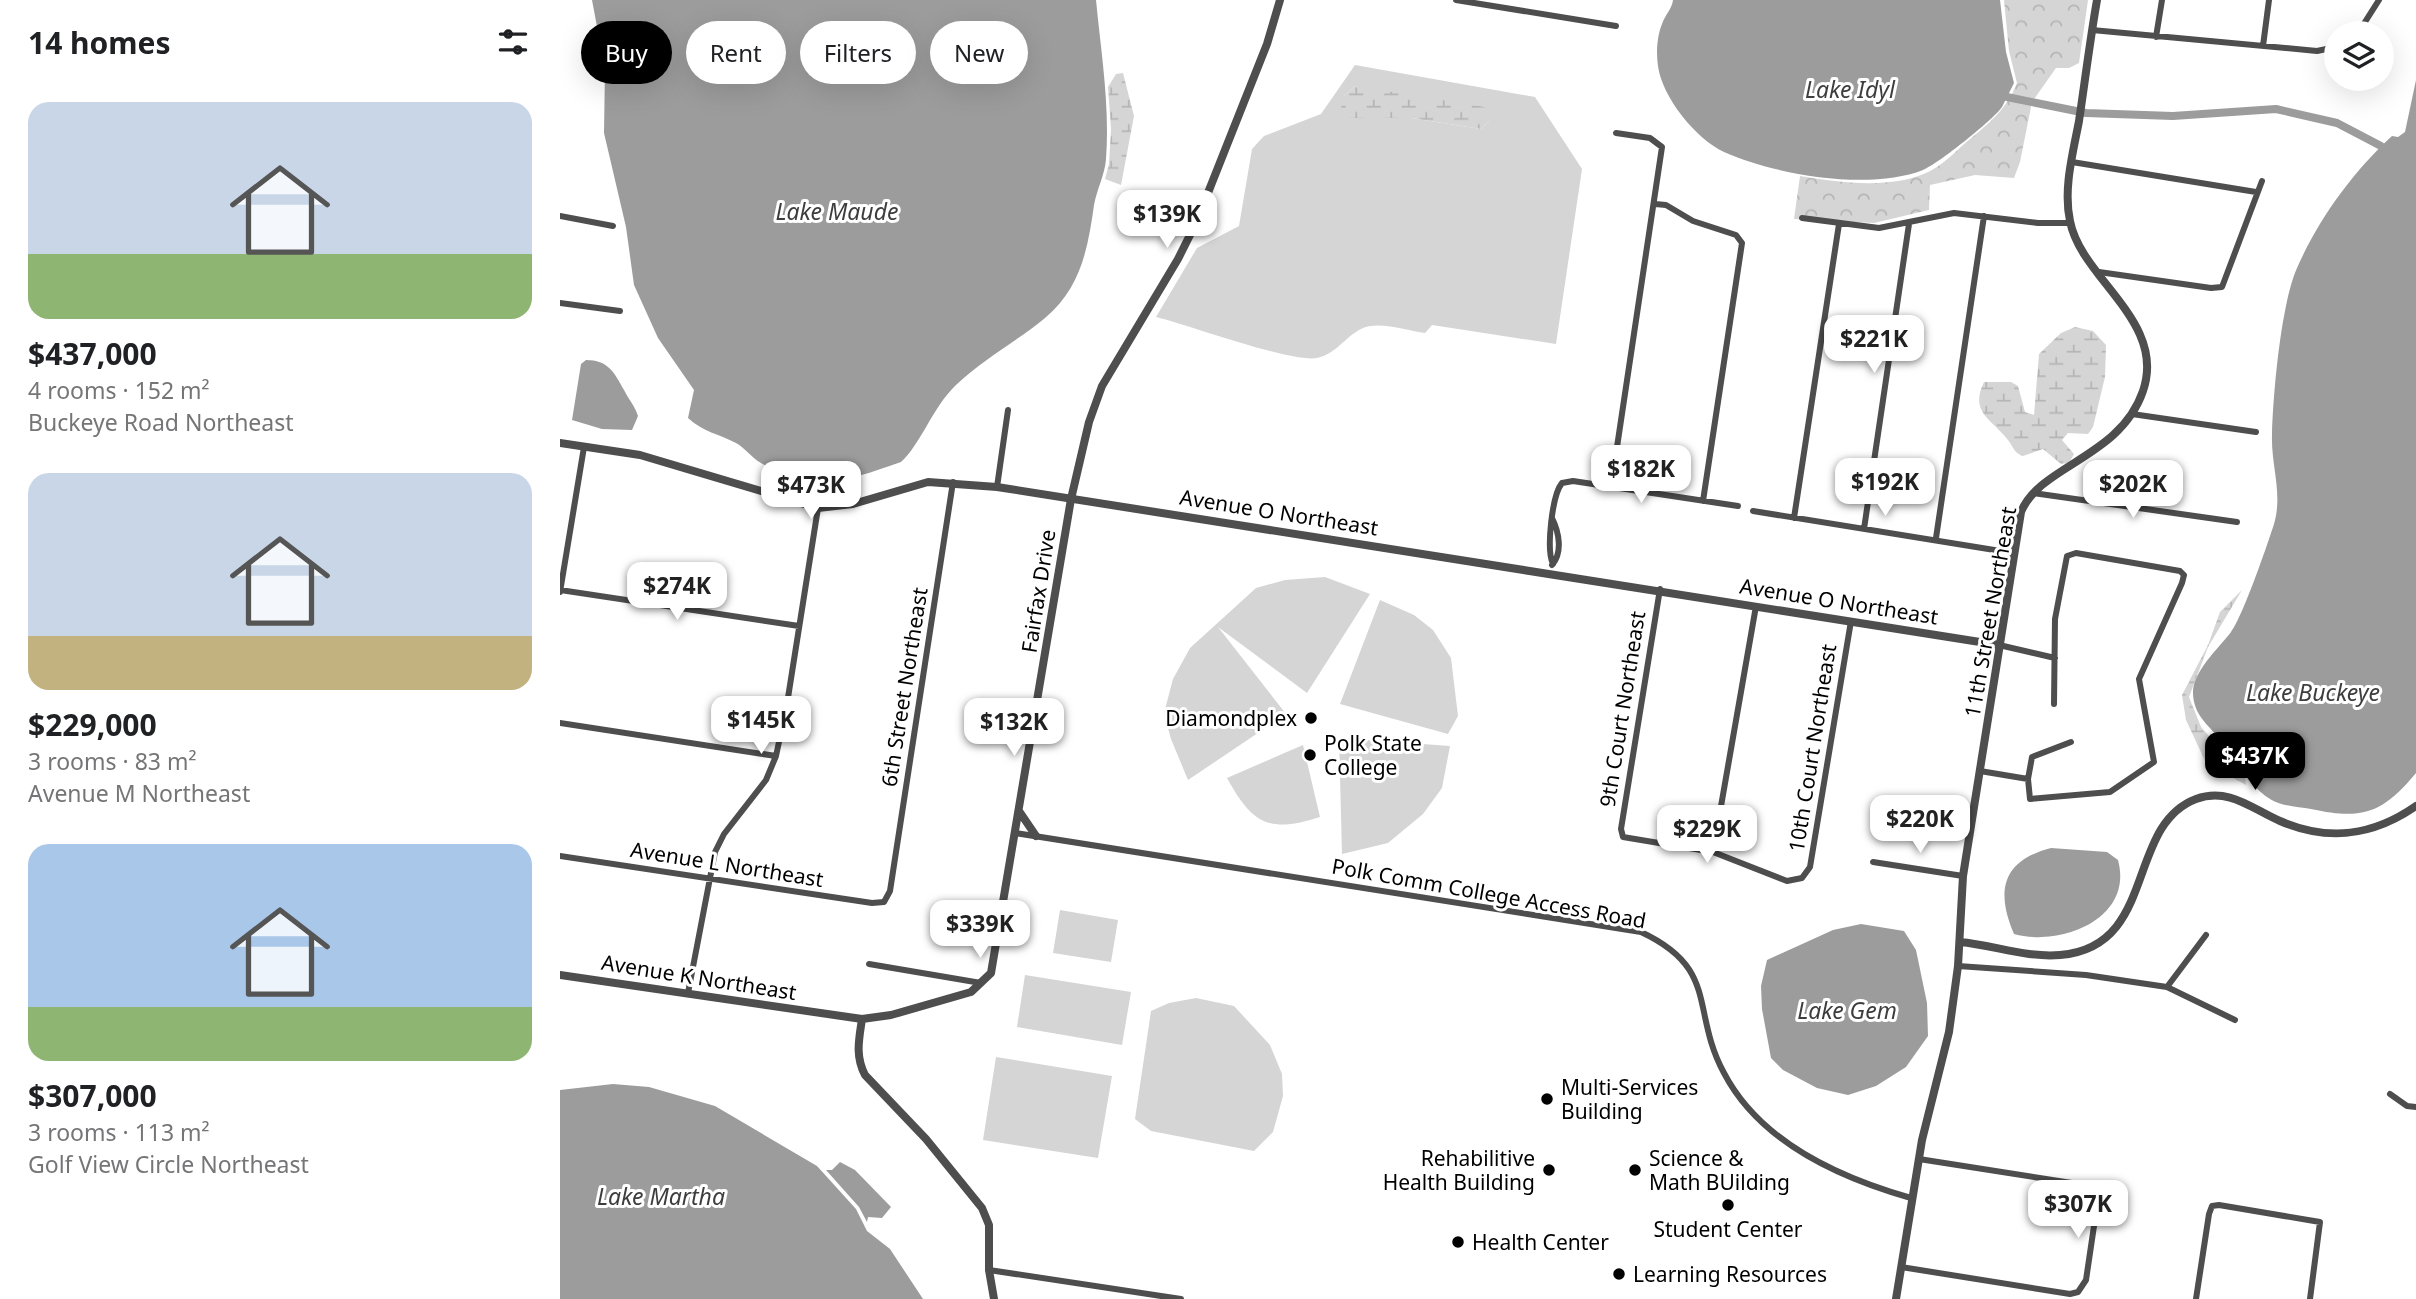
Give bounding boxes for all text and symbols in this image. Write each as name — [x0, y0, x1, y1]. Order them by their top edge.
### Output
chip: Buy — [581, 21, 672, 84]
chip: Rent — [686, 21, 786, 84]
chip: Filters — [800, 21, 916, 84]
chip: New — [930, 21, 1028, 84]
map controls — [2324, 21, 2394, 91]
button: layers — [2324, 21, 2394, 91]
text: 14 homes — [28, 22, 171, 63]
icon: filters — [494, 23, 532, 61]
water label: Lake Idyl — [1805, 73, 1896, 105]
icon: home — [217, 147, 343, 273]
pin: $139K — [1118, 190, 1216, 250]
water label: Lake Maude — [776, 195, 898, 227]
text: $139K — [1133, 197, 1201, 229]
pin: $221K — [1825, 316, 1923, 375]
text: $221K — [1840, 322, 1908, 354]
text: $437,000 — [28, 333, 157, 374]
text: 4 rooms · 152 m² — [28, 374, 210, 406]
text: Buckeye Road Northeast — [28, 406, 294, 438]
pin: $182K — [1592, 446, 1690, 505]
text: $182K — [1607, 452, 1675, 484]
pin: $192K — [1836, 458, 1934, 518]
pin: $202K — [2084, 461, 2182, 520]
pin: $473K — [762, 462, 860, 521]
text: $192K — [1851, 465, 1919, 497]
text: $202K — [2099, 467, 2167, 499]
text: $473K — [777, 468, 845, 500]
street label: Avenue O Northeast — [1178, 483, 1380, 542]
street label: 11th Street Northeast — [1958, 504, 2022, 719]
icon: home — [217, 518, 343, 644]
street label: Fairfax Drive — [1014, 527, 1062, 655]
pin: $274K — [628, 562, 726, 622]
text: $274K — [643, 569, 711, 601]
street label: Avenue O Northeast — [1738, 572, 1940, 631]
street label: 6th Street Northeast — [874, 585, 934, 789]
street label: 9th Court Northeast — [1593, 609, 1651, 809]
street label: 10th Court Northeast — [1782, 642, 1842, 854]
water label: Lake Buckeye — [2246, 676, 2380, 708]
pin: $145K — [712, 696, 810, 756]
pin: $132K — [965, 698, 1063, 758]
text: $145K — [727, 703, 795, 735]
text: $229,000 — [28, 704, 157, 745]
place label: Diamondplex — [1165, 704, 1297, 732]
text: $132K — [980, 705, 1048, 737]
marker: Diamondplex — [1303, 710, 1319, 726]
place label: Polk State College — [1324, 729, 1422, 781]
pin: $437K — [2206, 732, 2304, 792]
text: $437K — [2221, 739, 2289, 771]
text: 3 rooms · 83 m² — [28, 745, 197, 777]
marker: Polk State College — [1302, 747, 1318, 763]
text: Avenue M Northeast — [28, 777, 250, 809]
pin: $220K — [1871, 796, 1969, 855]
text: $220K — [1886, 802, 1954, 834]
pin: $229K — [1658, 806, 1756, 865]
text: $229K — [1673, 812, 1741, 844]
street label: Avenue L Northeast — [629, 835, 826, 893]
street label: Polk Comm College Access Road — [1330, 852, 1648, 934]
icon: home — [217, 889, 343, 1015]
pin: $339K — [931, 900, 1029, 960]
text: $339K — [946, 907, 1014, 939]
street label: Avenue K Northeast — [600, 948, 799, 1006]
water label: Lake Gem — [1797, 994, 1897, 1026]
place label: Multi-Services Building — [1561, 1073, 1698, 1125]
text: $307,000 — [28, 1075, 157, 1116]
marker: Multi-Services Building — [1539, 1091, 1555, 1107]
text: 3 rooms · 113 m² — [28, 1116, 210, 1148]
place label: Rehabilitive Health Building — [1383, 1144, 1535, 1196]
place label: Science & Math BUilding — [1649, 1144, 1790, 1196]
text: Golf View Circle Northeast — [28, 1148, 309, 1180]
marker: Rehabilitive Health Building — [1541, 1162, 1557, 1178]
marker: Science & Math BUilding — [1627, 1162, 1643, 1178]
water label: Lake Martha — [597, 1180, 725, 1212]
pin: $307K — [2029, 1180, 2127, 1240]
text: $307K — [2044, 1187, 2112, 1219]
marker: Student Center — [1720, 1197, 1736, 1213]
place label: Student Center — [1653, 1215, 1803, 1243]
place label: Health Center — [1472, 1228, 1609, 1256]
marker: Health Center — [1450, 1234, 1466, 1250]
place label: Learning Resources — [1633, 1260, 1827, 1288]
marker: Learning Resources — [1611, 1266, 1627, 1282]

